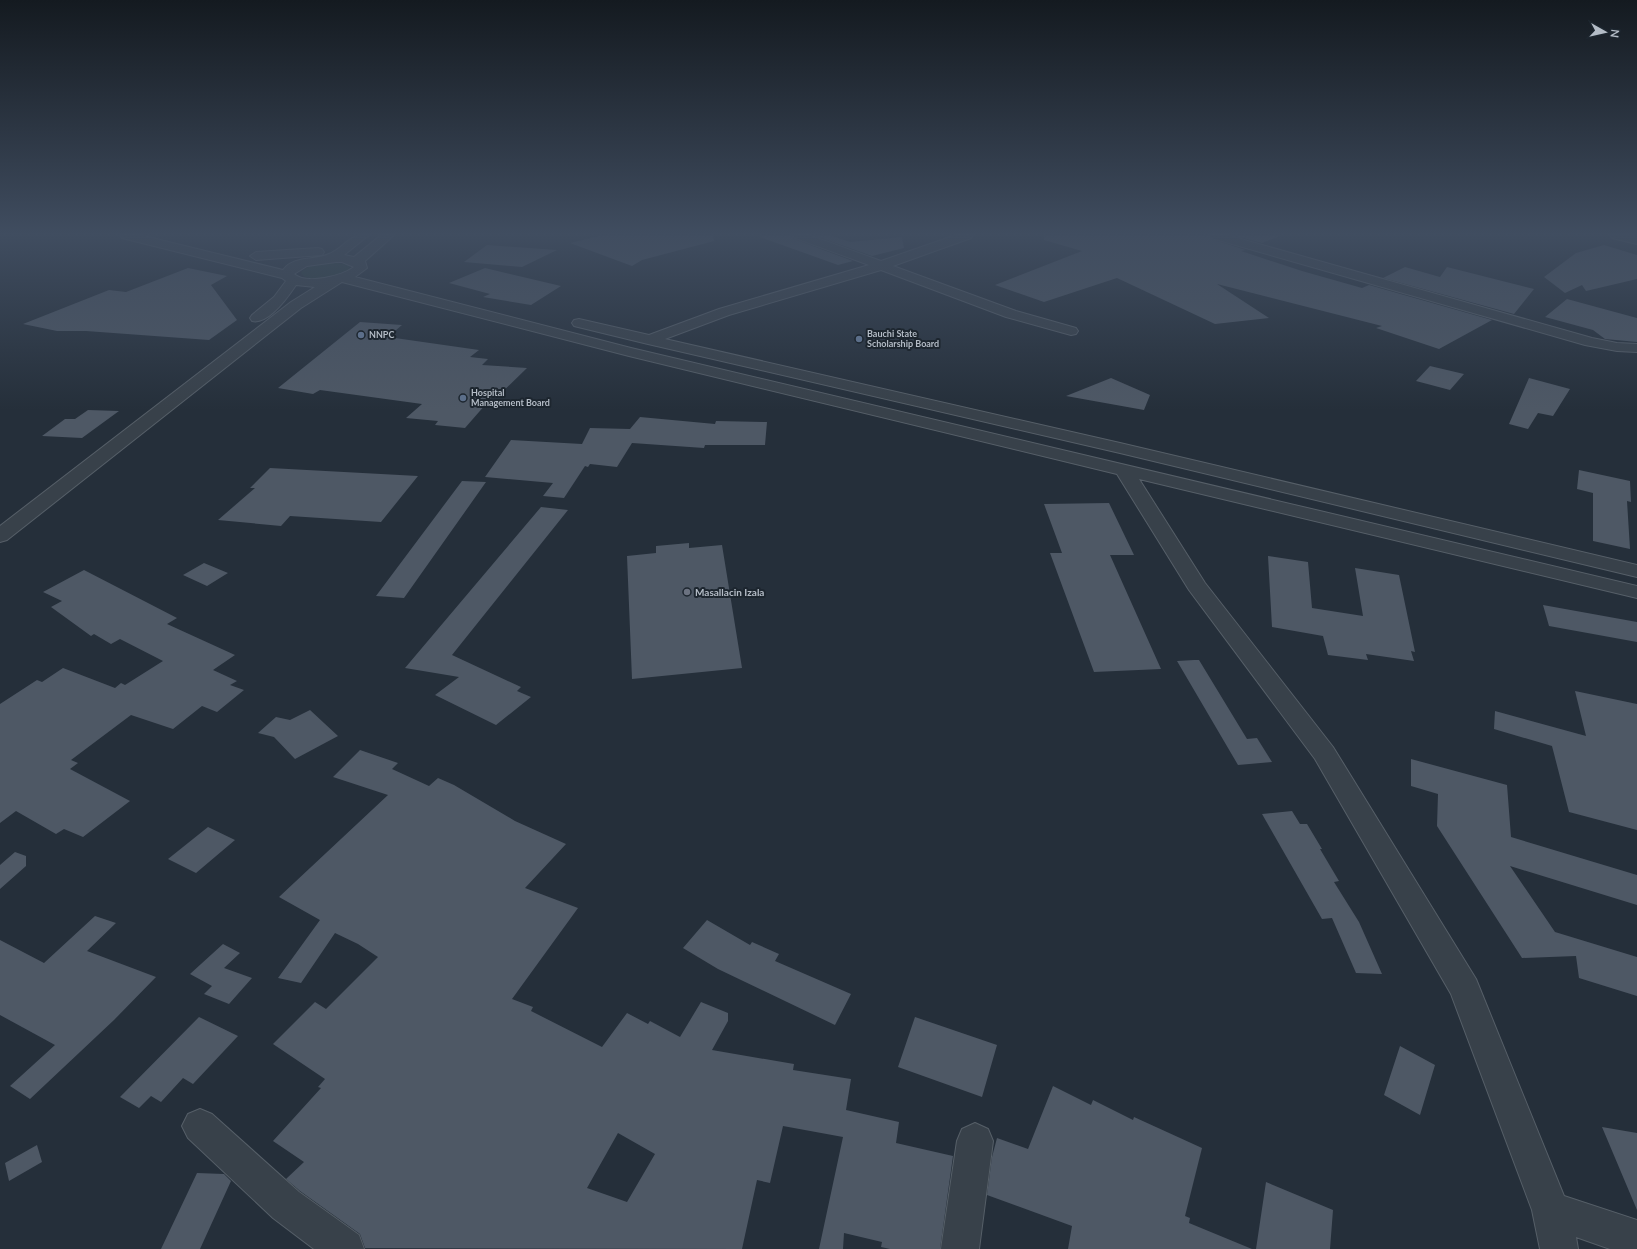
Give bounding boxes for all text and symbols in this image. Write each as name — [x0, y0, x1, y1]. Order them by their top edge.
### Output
north arrow — [1585, 12, 1625, 52]
text: N — [1608, 28, 1622, 39]
place label: Bauchi State Scholarship Board — [867, 328, 939, 349]
place label: NNPC — [369, 329, 394, 340]
marker: NNPC — [356, 330, 366, 340]
marker: Bauchi State Scholarship Board — [854, 334, 864, 344]
place label: Hospital Management Board — [471, 387, 550, 408]
marker: Hospital Management Board — [458, 393, 468, 403]
place label: Masallacin Izala — [695, 586, 764, 598]
marker: Masallacin Izala — [682, 587, 692, 597]

